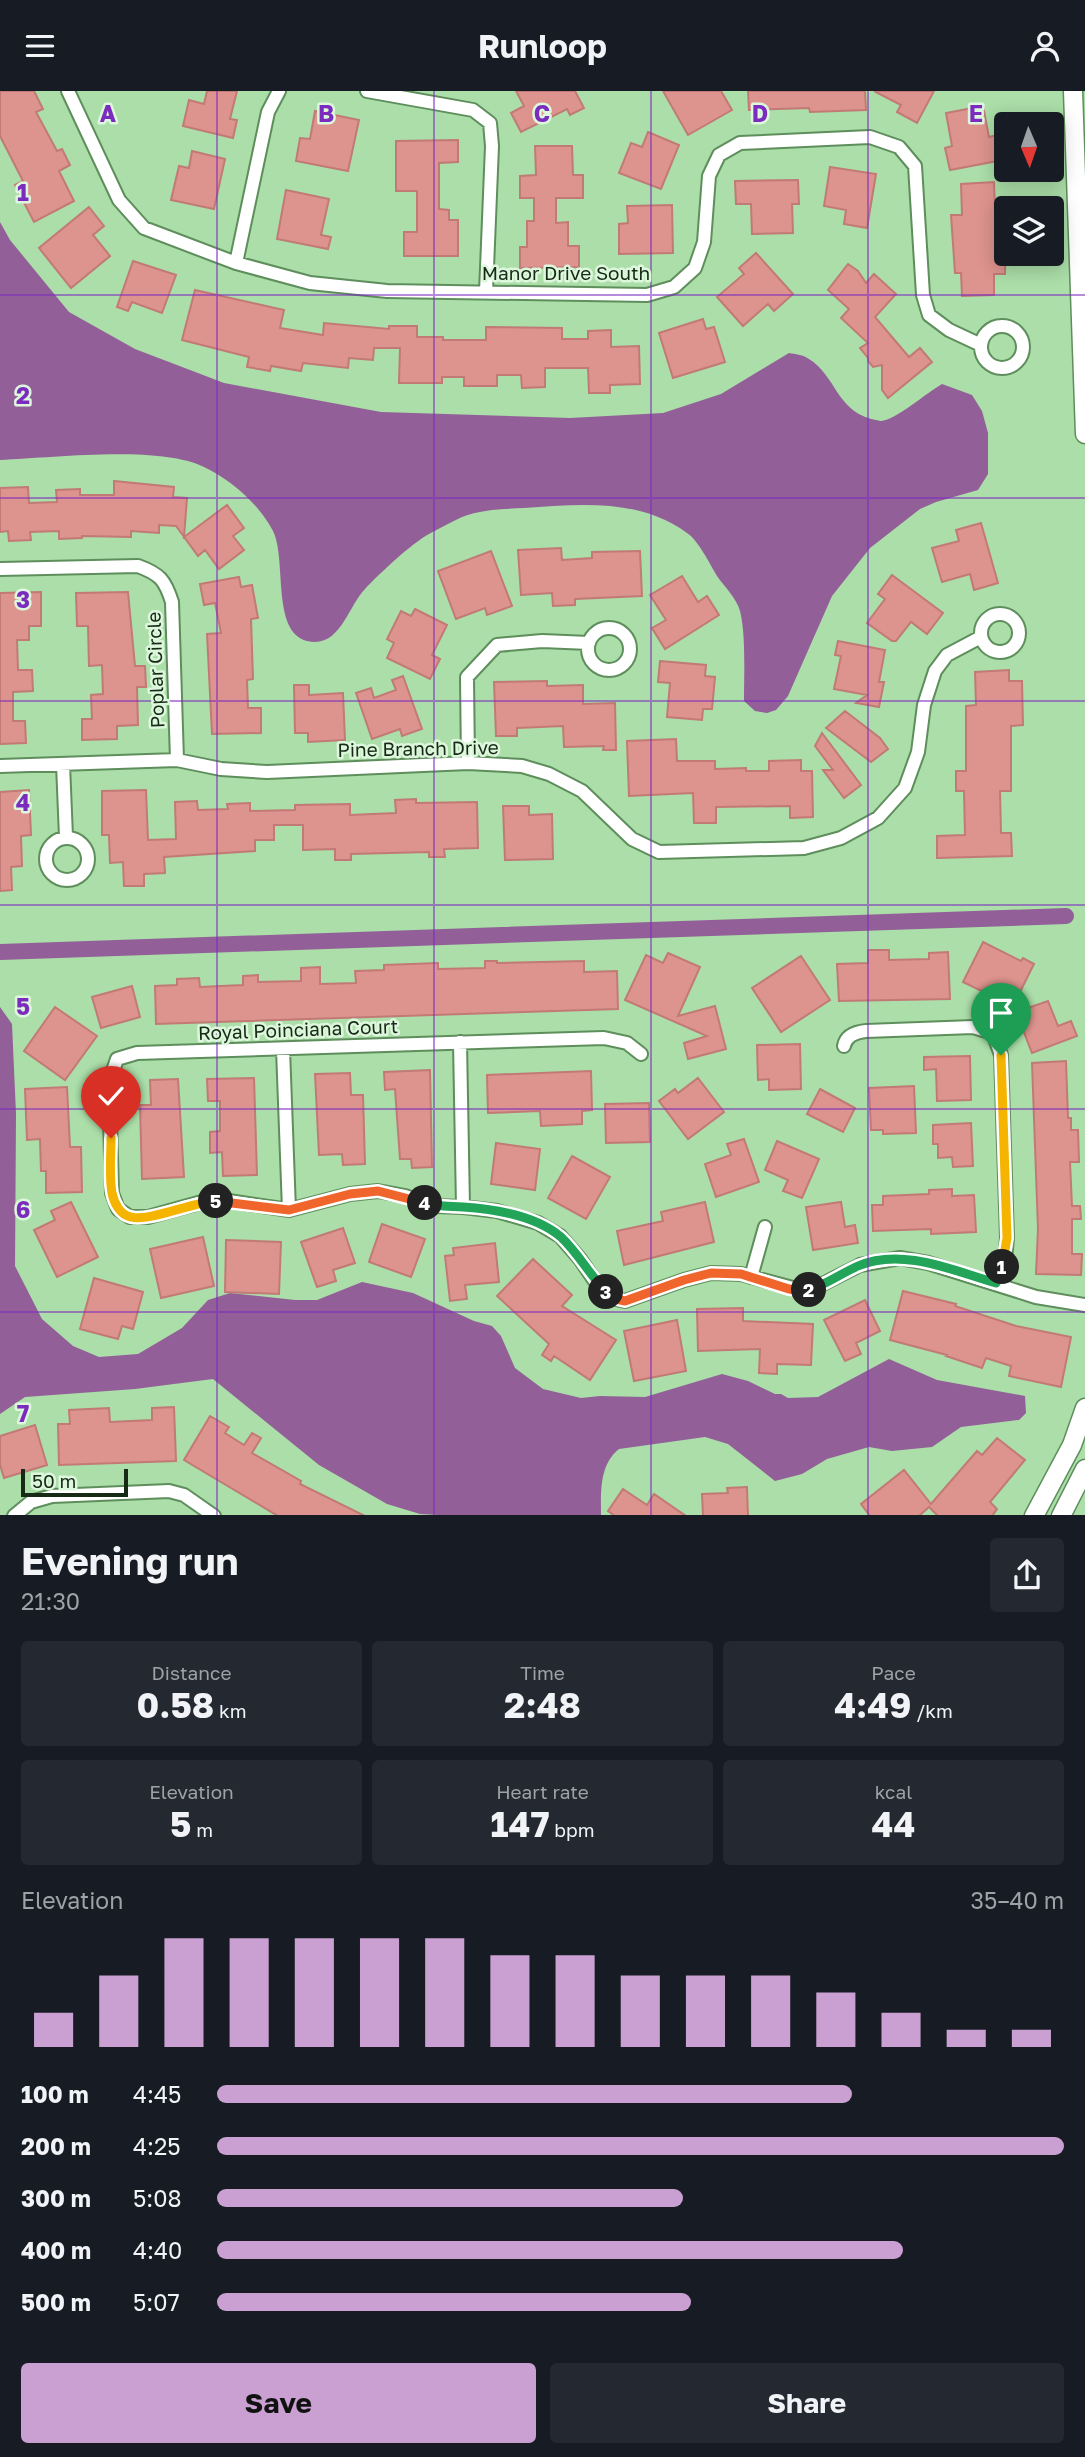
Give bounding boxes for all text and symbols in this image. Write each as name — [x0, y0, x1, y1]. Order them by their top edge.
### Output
icon: menu — [21, 27, 59, 65]
text: Runloop — [478, 27, 607, 65]
icon: person — [1026, 27, 1064, 65]
text: A — [100, 99, 117, 127]
text: B — [318, 99, 334, 127]
text: C — [534, 99, 550, 127]
text: D — [752, 99, 768, 127]
text: E — [969, 99, 983, 127]
north arrow — [994, 112, 1064, 182]
map controls — [994, 112, 1064, 266]
text: 1 — [17, 178, 29, 206]
button: layers — [994, 196, 1064, 266]
street label: Manor Drive South — [482, 261, 650, 284]
text: 2 — [16, 381, 30, 409]
text: 3 — [16, 585, 30, 613]
street label: Poplar Circle — [141, 611, 169, 729]
street label: Pine Branch Drive — [337, 735, 499, 761]
text: 4 — [16, 788, 30, 816]
pin — [971, 983, 1031, 1055]
text: 5 — [16, 992, 30, 1020]
icon: arrive — [982, 994, 1020, 1032]
street label: Royal Poinciana Court — [197, 1014, 399, 1044]
pin — [81, 1066, 141, 1138]
icon: check — [92, 1077, 130, 1115]
pin: 5 — [198, 1183, 234, 1219]
pin: 4 — [408, 1185, 442, 1221]
text: 5 — [210, 1189, 221, 1212]
text: 4 — [419, 1191, 430, 1214]
text: 6 — [16, 1195, 30, 1223]
pin: 1 — [984, 1249, 1020, 1285]
text: 1 — [997, 1255, 1006, 1278]
pin: 2 — [792, 1273, 826, 1307]
pin: 3 — [588, 1275, 624, 1309]
text: 2 — [803, 1278, 814, 1301]
text: 3 — [600, 1280, 611, 1303]
text: 7 — [17, 1399, 29, 1427]
scale bar — [21, 1467, 128, 1498]
text: 50 m — [32, 1469, 76, 1492]
text: Evening run — [21, 1538, 239, 1583]
button: share — [990, 1538, 1064, 1612]
text: 21:30 — [21, 1587, 80, 1615]
text: Distance — [152, 1661, 231, 1684]
text: Time — [520, 1661, 565, 1684]
text: Pace — [871, 1661, 916, 1684]
text: 0.58 — [136, 1684, 214, 1726]
text: 2:48 — [504, 1684, 581, 1726]
text: 4:49 — [834, 1684, 911, 1726]
text: km — [214, 1699, 247, 1722]
text: /km — [911, 1699, 953, 1722]
text: Elevation — [149, 1780, 234, 1803]
text: Heart rate — [496, 1780, 589, 1803]
text: kcal — [875, 1780, 912, 1803]
text: 5 — [170, 1803, 191, 1845]
text: 147 — [491, 1803, 550, 1845]
text: 44 — [872, 1803, 915, 1845]
text: m — [191, 1818, 213, 1841]
text: bpm — [550, 1818, 594, 1841]
text: Elevation — [21, 1886, 123, 1914]
text: 35–40 m — [971, 1886, 1064, 1914]
text: 100 m — [21, 2080, 89, 2108]
text: 4:45 — [133, 2080, 181, 2108]
text: 200 m — [21, 2132, 91, 2160]
text: 4:25 — [133, 2132, 181, 2160]
text: 300 m — [21, 2184, 91, 2212]
text: 5:08 — [133, 2184, 182, 2212]
text: 400 m — [21, 2236, 91, 2264]
text: 4:40 — [133, 2236, 182, 2264]
text: 500 m — [21, 2288, 91, 2316]
text: 5:07 — [133, 2288, 180, 2316]
button: Save — [21, 2363, 536, 2443]
button: Share — [550, 2363, 1064, 2443]

